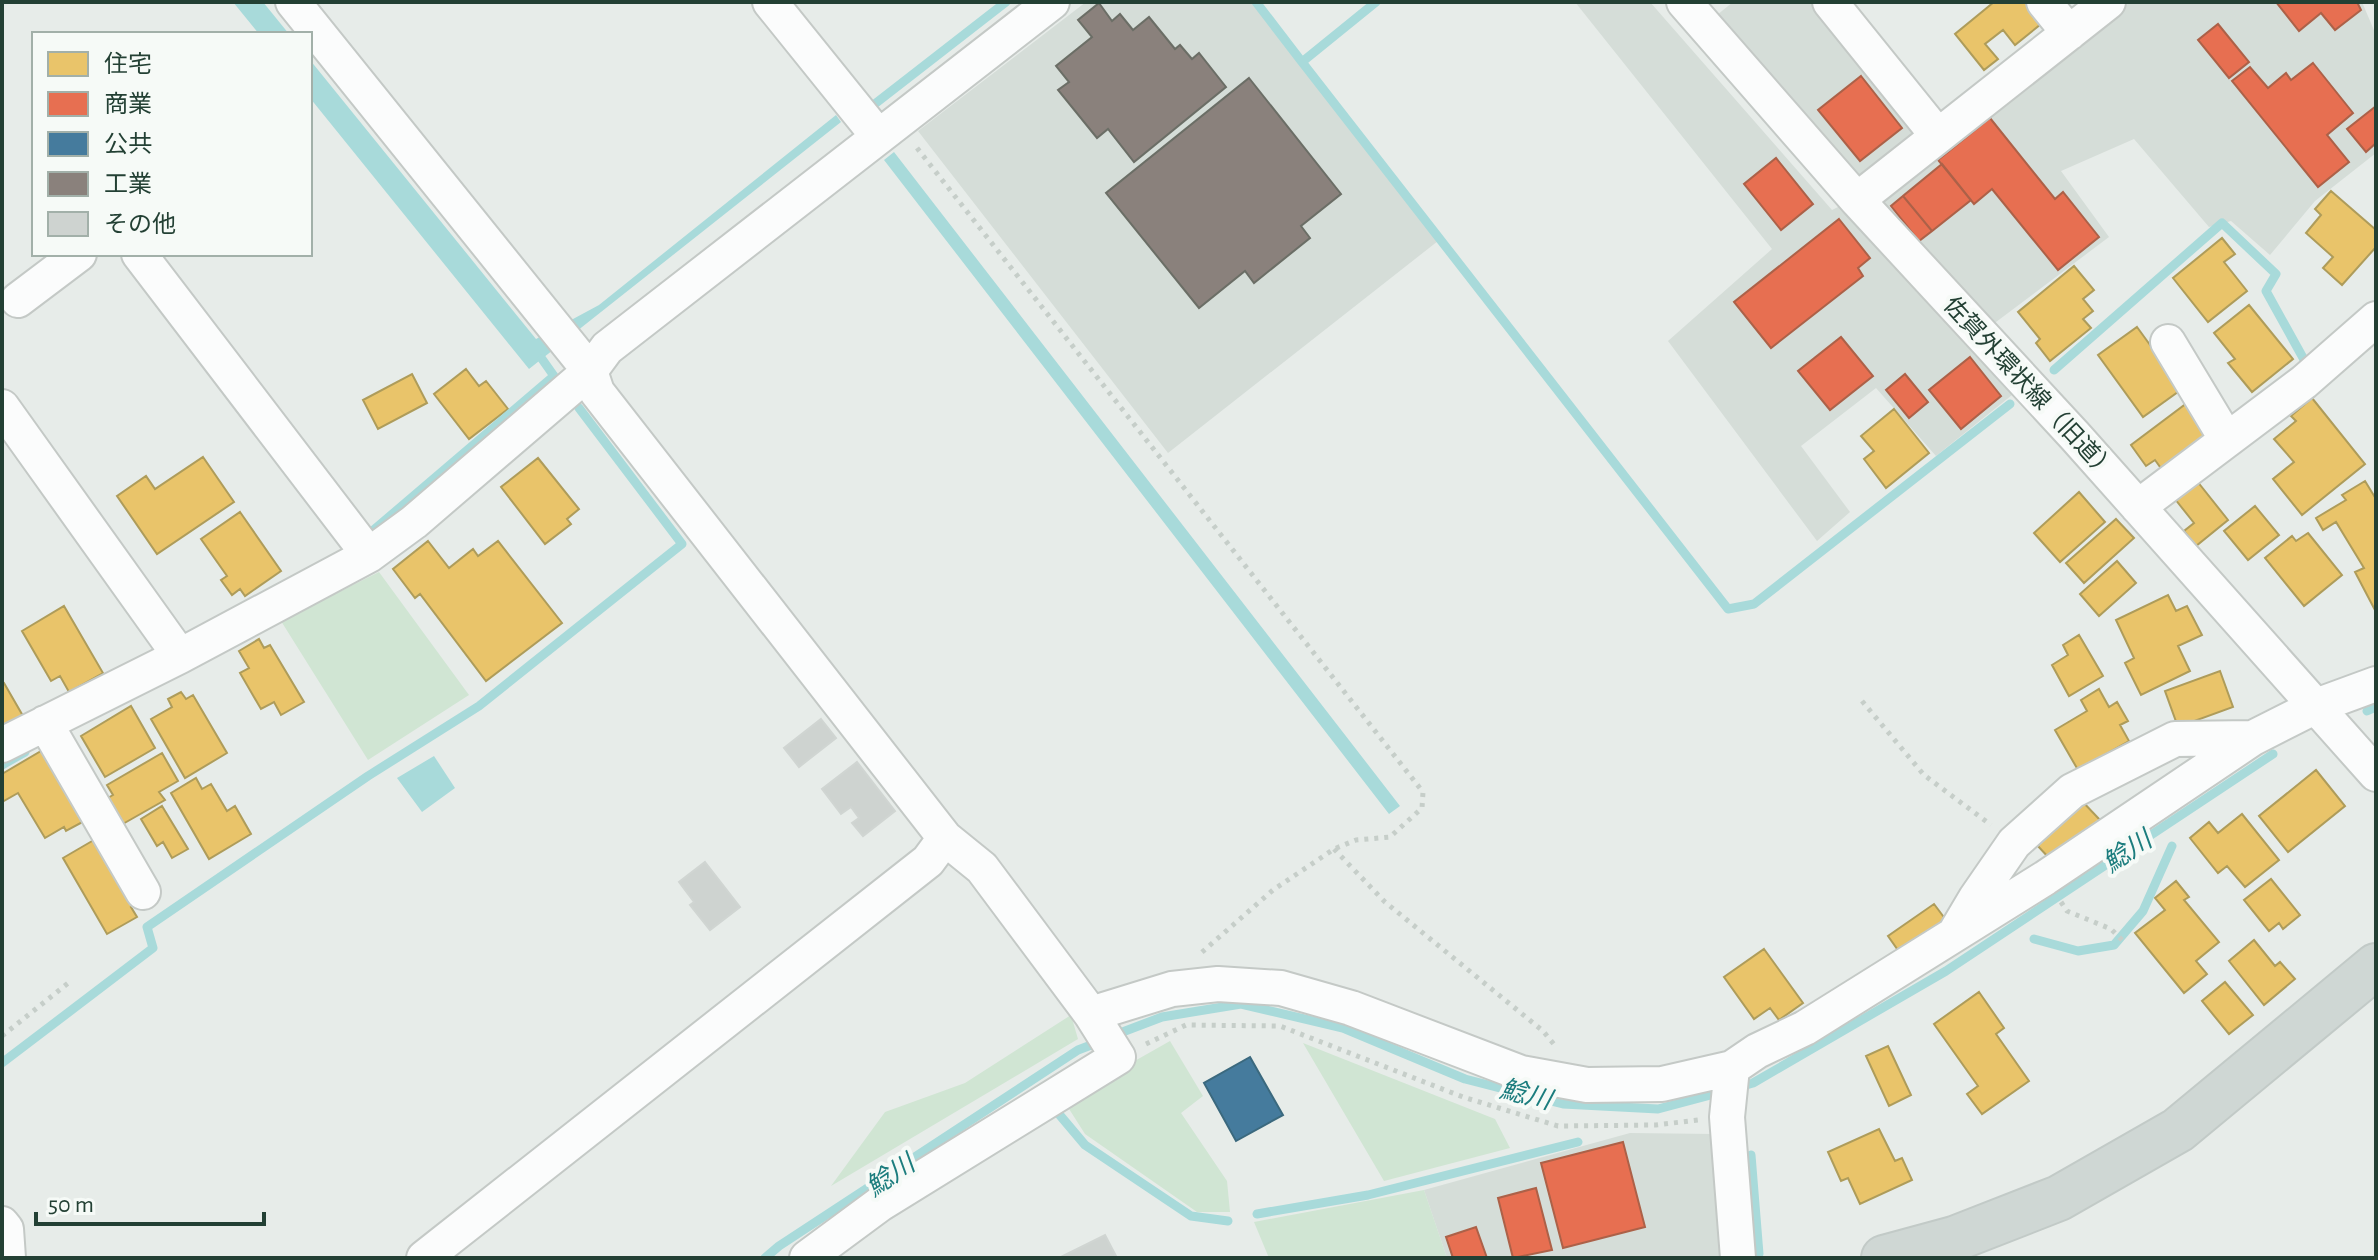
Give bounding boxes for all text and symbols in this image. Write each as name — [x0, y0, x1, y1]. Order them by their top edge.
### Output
legend — [32, 32, 312, 256]
text: 住宅 — [104, 51, 152, 77]
text: 商業 — [104, 91, 152, 117]
text: 公共 — [104, 132, 152, 157]
text: 工業 — [104, 171, 152, 197]
text: その他 — [104, 211, 176, 237]
street label: 佐賀外環状線（旧道） — [1939, 291, 2121, 485]
water label: 鯰川 — [2098, 824, 2159, 877]
water label: 鯰川 — [1497, 1075, 1557, 1115]
water label: 鯰川 — [861, 1148, 922, 1201]
scale bar — [36, 1176, 264, 1226]
text: 50 m — [48, 1193, 94, 1217]

